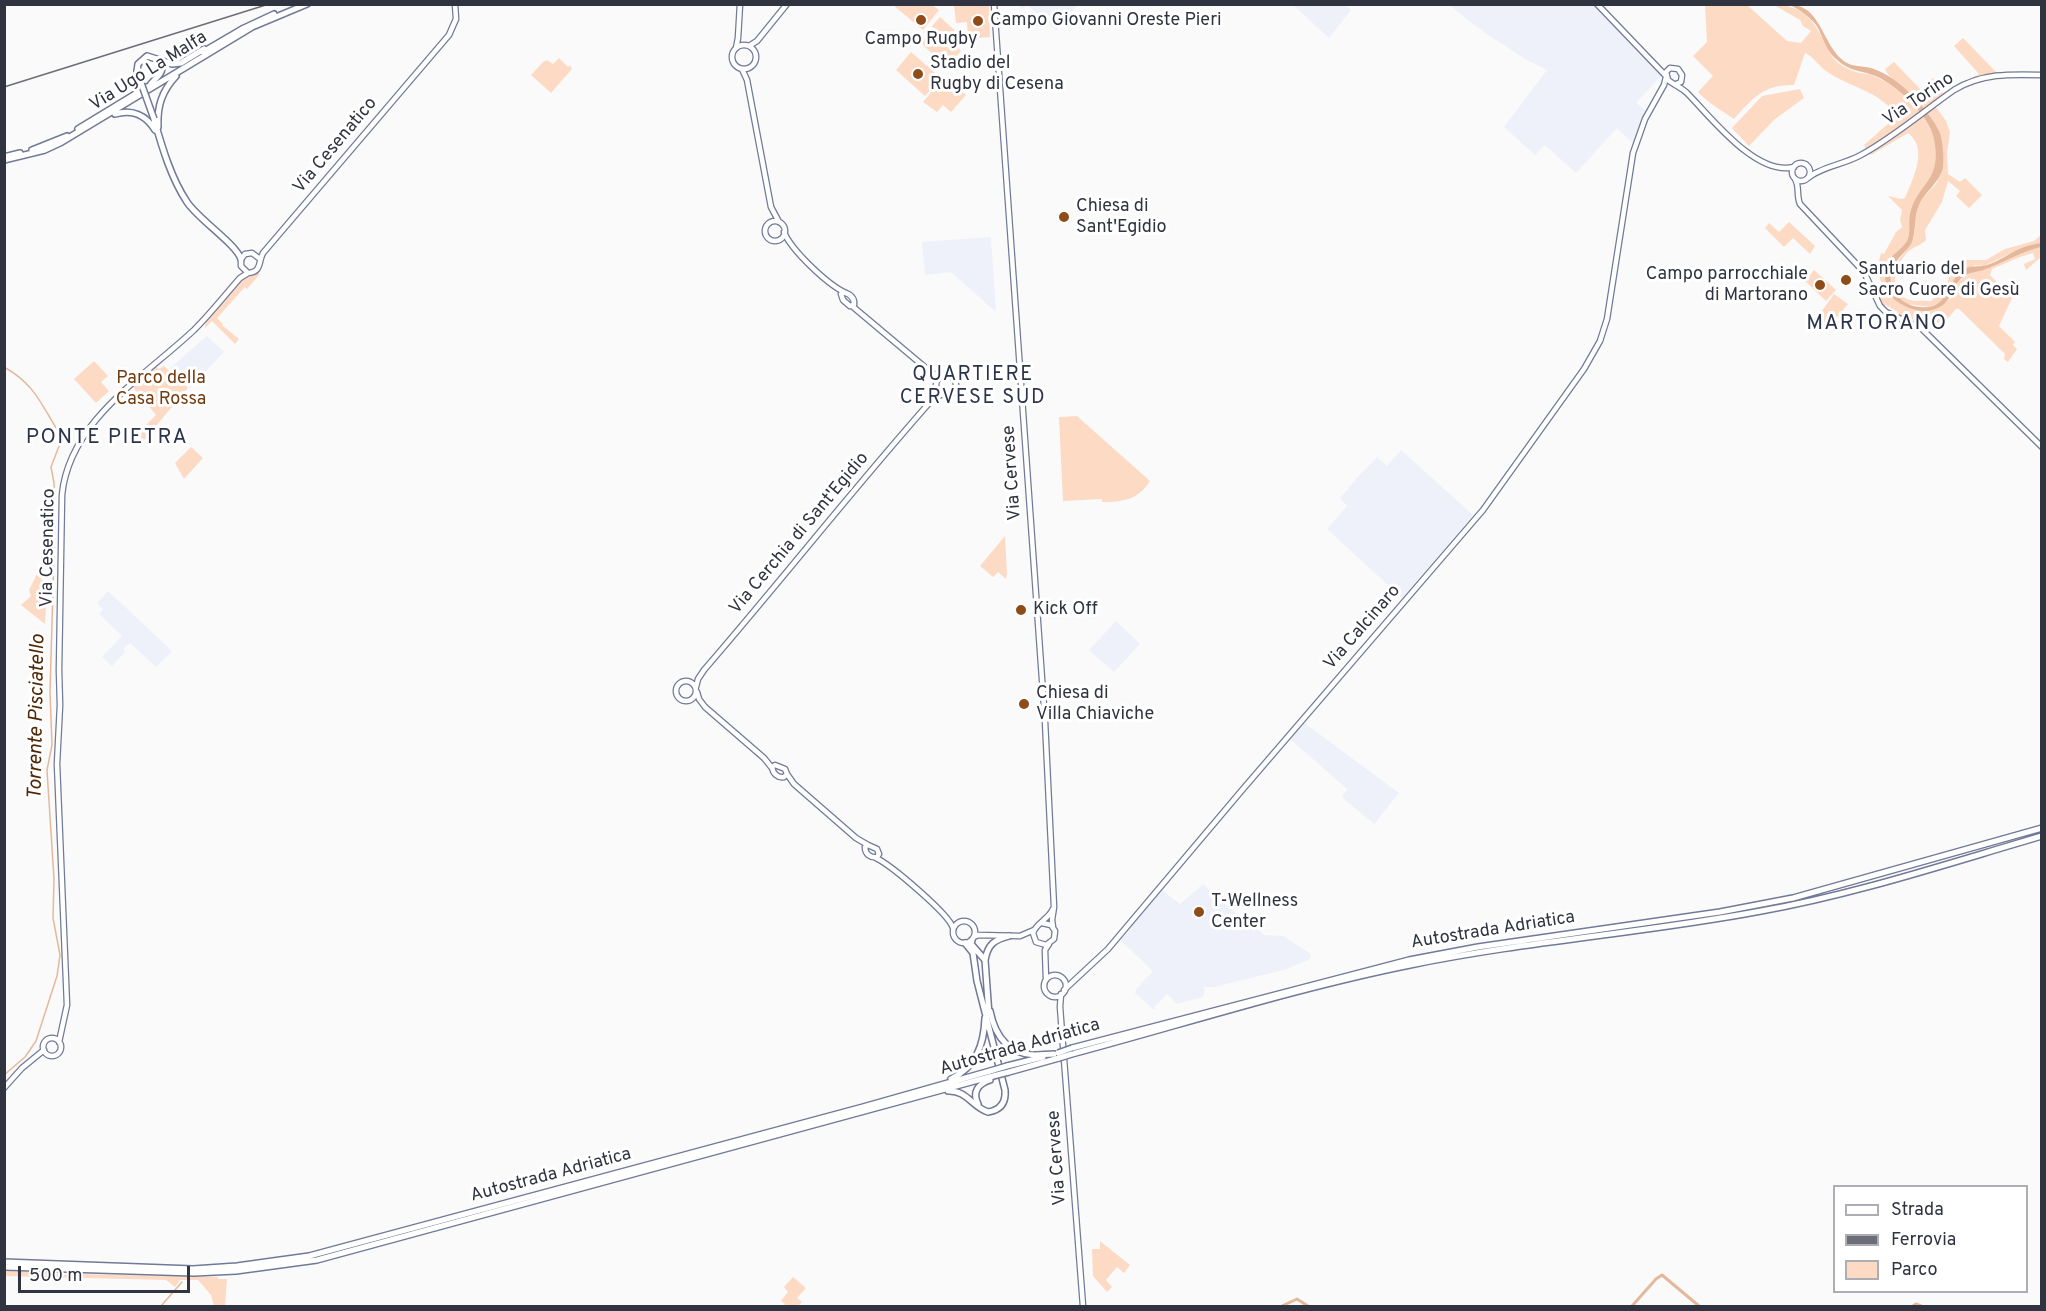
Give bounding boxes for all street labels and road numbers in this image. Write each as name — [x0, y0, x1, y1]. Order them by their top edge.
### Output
street label: Via Ugo La Malfa — [86, 27, 212, 117]
street label: Via Torino — [1879, 68, 1959, 132]
street label: Via Cesenatico — [289, 93, 383, 199]
street label: Via Cervese — [999, 425, 1027, 521]
street label: Via Cerchia di Sant'Egidio — [726, 449, 874, 619]
street label: Via Cesenatico — [37, 488, 61, 608]
street label: Via Calcinaro — [1320, 581, 1406, 675]
street label: Autostrada Adriatica — [1410, 907, 1576, 955]
street label: Autostrada Adriatica — [938, 1015, 1102, 1081]
street label: Via Cervese — [1044, 1110, 1072, 1206]
street label: Autostrada Adriatica — [468, 1144, 634, 1208]

